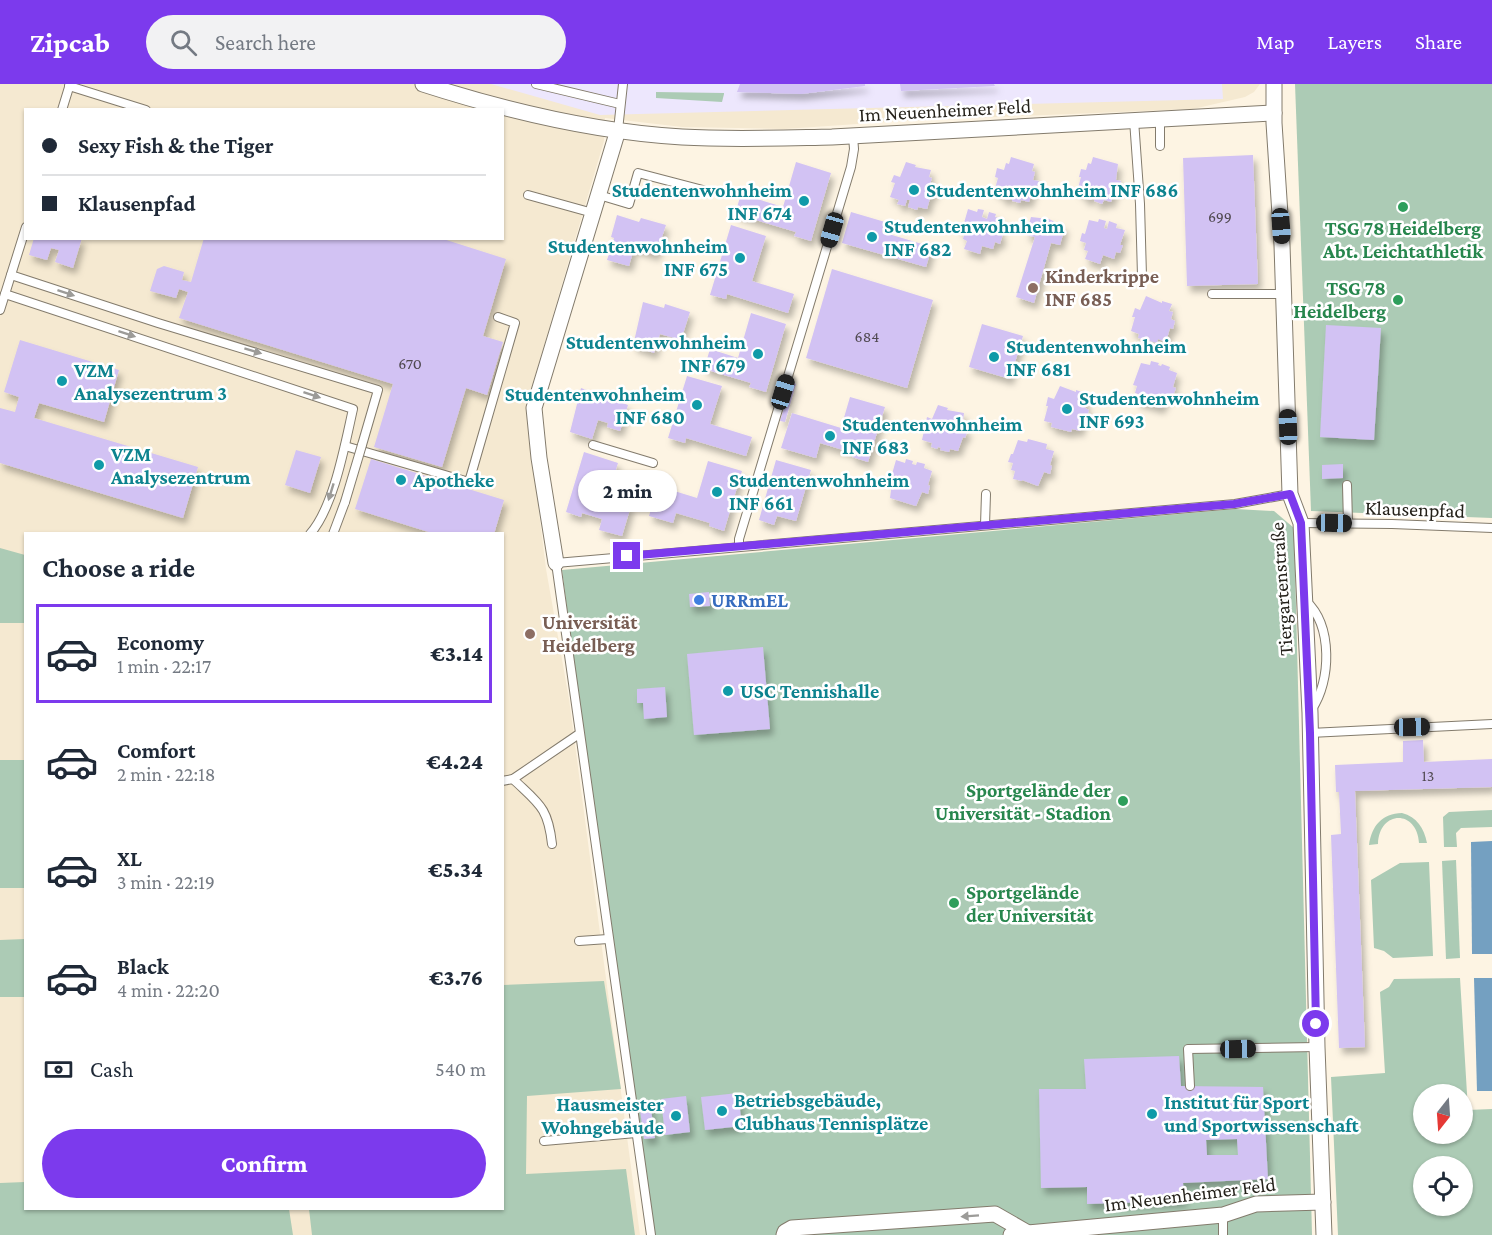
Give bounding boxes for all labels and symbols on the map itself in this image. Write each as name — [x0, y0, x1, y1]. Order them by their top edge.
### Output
street label: Im Neuenheimer Feld — [858, 94, 1032, 125]
place label: Studentenwohnheim INF 674 — [612, 179, 792, 224]
place label: Studentenwohnheim INF 686 — [926, 179, 1178, 201]
marker: Studentenwohnheim INF 686 — [907, 183, 921, 197]
marker: Studentenwohnheim INF 674 — [797, 194, 811, 208]
marker: TSG 78 Heidelberg Abt. Leichtathletik — [1396, 200, 1410, 214]
car — [1271, 207, 1291, 245]
house number: 699 — [1208, 208, 1232, 225]
car — [818, 210, 846, 250]
place label: Studentenwohnheim INF 682 — [884, 215, 1064, 260]
place label: TSG 78 Heidelberg Abt. Leichtathletik — [1322, 217, 1484, 262]
marker: Studentenwohnheim INF 682 — [865, 230, 879, 244]
place label: Studentenwohnheim INF 675 — [548, 235, 728, 280]
marker: Studentenwohnheim INF 675 — [733, 251, 747, 265]
place label: Kinderkrippe INF 685 — [1045, 265, 1159, 310]
place label: TSG 78 Heidelberg — [1293, 277, 1386, 322]
marker: Kinderkrippe INF 685 — [1026, 281, 1040, 295]
one-way arrow — [57, 289, 75, 298]
marker: TSG 78 Heidelberg — [1391, 293, 1405, 307]
house number: 684 — [855, 328, 879, 345]
one-way arrow — [118, 329, 136, 339]
place label: Studentenwohnheim INF 679 — [566, 331, 746, 376]
place label: Studentenwohnheim INF 681 — [1006, 335, 1186, 380]
one-way arrow — [244, 347, 262, 356]
marker: Studentenwohnheim INF 679 — [751, 347, 765, 361]
marker: Studentenwohnheim INF 681 — [987, 350, 1001, 364]
house number: 670 — [398, 355, 422, 372]
place label: VZM Analysezentrum 3 — [73, 359, 227, 404]
car — [769, 372, 797, 412]
marker: VZM Analysezentrum 3 — [55, 374, 69, 388]
place label: Studentenwohnheim INF 680 — [505, 383, 685, 428]
place label: Studentenwohnheim INF 693 — [1079, 387, 1259, 432]
one-way arrow — [303, 391, 321, 400]
marker: Studentenwohnheim INF 680 — [690, 398, 704, 412]
marker: Studentenwohnheim INF 693 — [1060, 402, 1074, 416]
car — [1278, 409, 1298, 445]
place label: Studentenwohnheim INF 683 — [842, 413, 1022, 458]
marker: Studentenwohnheim INF 683 — [823, 429, 837, 443]
place label: VZM Analysezentrum — [110, 443, 250, 488]
marker: VZM Analysezentrum — [92, 458, 106, 472]
place label: Apotheke — [412, 469, 494, 491]
callout: 2 min — [578, 469, 676, 511]
place label: Studentenwohnheim INF 661 — [729, 469, 909, 514]
marker: Apotheke — [394, 473, 408, 487]
one-way arrow — [326, 483, 335, 501]
marker: Studentenwohnheim INF 661 — [710, 485, 724, 499]
street label: Klausenpfad — [1365, 496, 1466, 523]
car — [1316, 514, 1352, 532]
street label: Tiergartenstraße — [1265, 521, 1298, 657]
route end — [613, 542, 640, 569]
place label: URRmEL — [711, 589, 788, 611]
marker: URRmEL — [692, 593, 706, 607]
place label: Universität Heidelberg — [542, 611, 638, 656]
marker: Universität Heidelberg — [523, 627, 537, 641]
place label: USC Tennishalle — [740, 680, 879, 702]
marker: USC Tennishalle — [721, 684, 735, 698]
car — [1394, 718, 1430, 736]
house number: 13 — [1422, 767, 1434, 784]
place label: Sportgelände der Universität - Stadion — [935, 779, 1112, 824]
marker: Sportgelände der Universität - Stadion — [1116, 794, 1130, 808]
place label: Sportgelände der Universität — [966, 881, 1094, 926]
marker: Sportgelände der Universität — [947, 896, 961, 910]
route start — [1302, 1010, 1329, 1037]
car — [1220, 1040, 1256, 1058]
north arrow — [1413, 1084, 1473, 1144]
place label: Betriebsgebäude, Clubhaus Tennisplätze — [734, 1089, 928, 1134]
place label: Institut für Sport und Sportwissenschaft — [1164, 1091, 1360, 1136]
place label: Hausmeister Wohngebäude — [540, 1093, 664, 1138]
marker: Betriebsgebäude, Clubhaus Tennisplätze — [715, 1104, 729, 1118]
marker: Institut für Sport und Sportwissenschaft — [1145, 1107, 1159, 1121]
marker: Hausmeister Wohngebäude — [669, 1109, 683, 1123]
street label: Im Neuenheimer Feld — [1103, 1173, 1277, 1215]
one-way arrow — [960, 1211, 979, 1221]

